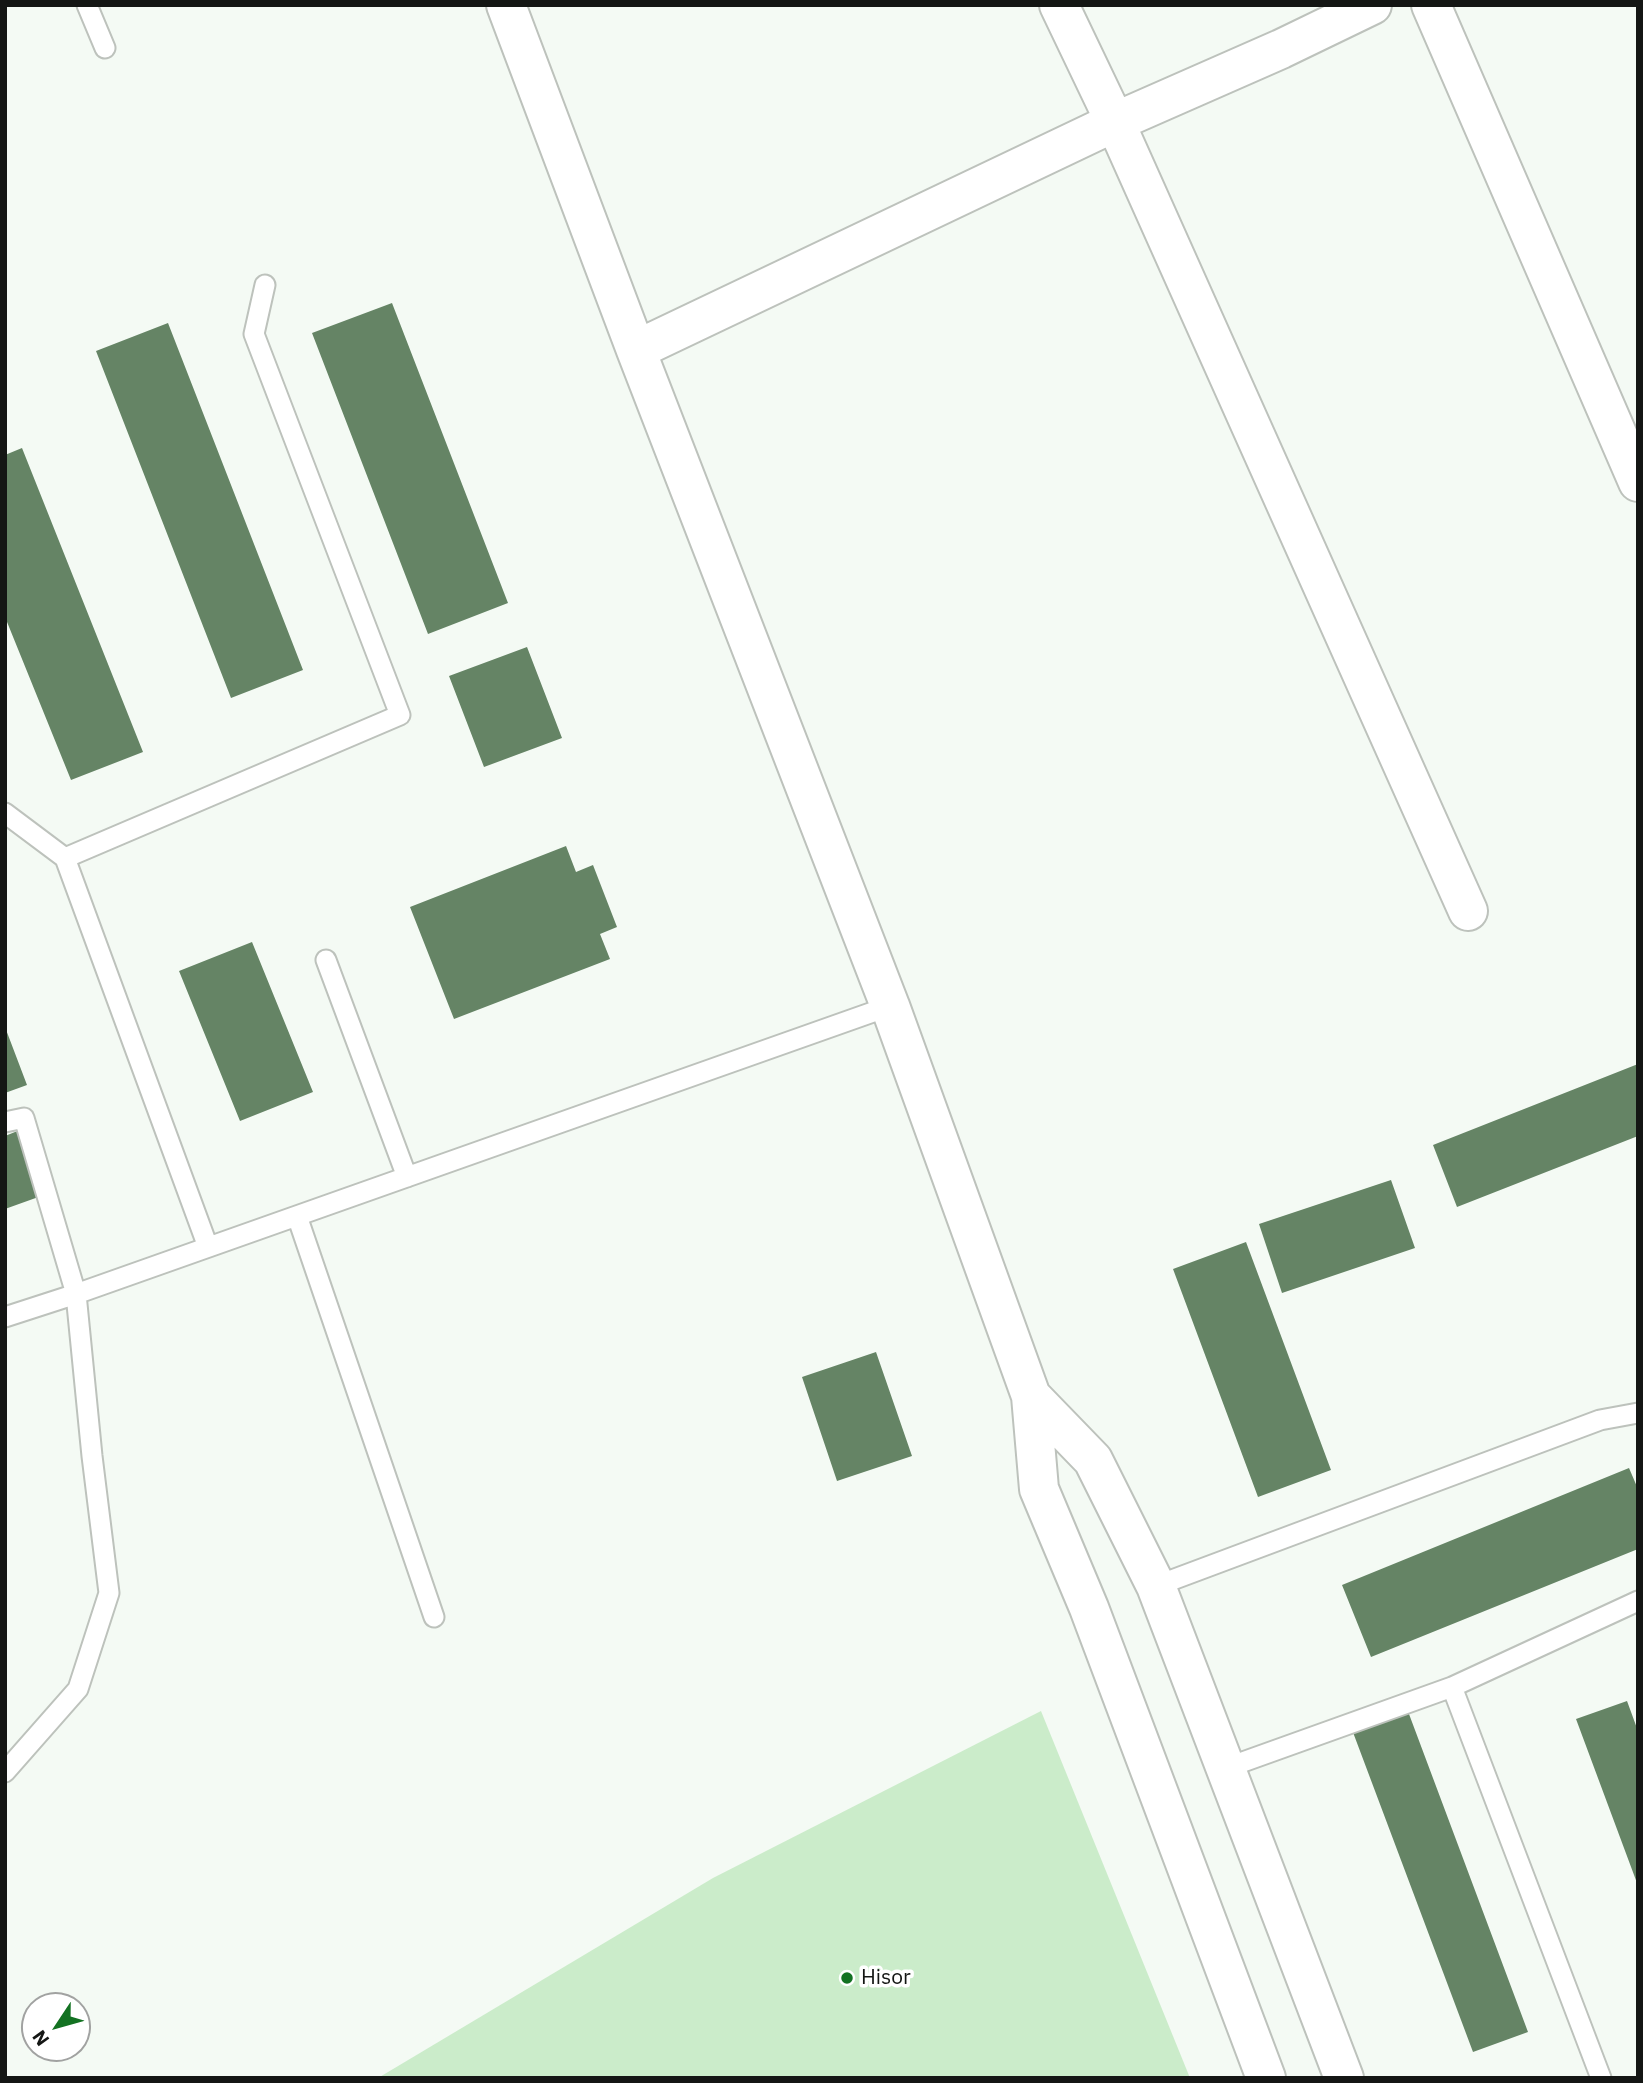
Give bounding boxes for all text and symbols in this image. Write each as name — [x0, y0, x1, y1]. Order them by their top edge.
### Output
place label: Hisor — [861, 1965, 911, 1991]
marker: Hisor — [839, 1970, 855, 1986]
north arrow — [21, 1992, 91, 2062]
text: N — [27, 2026, 54, 2051]

